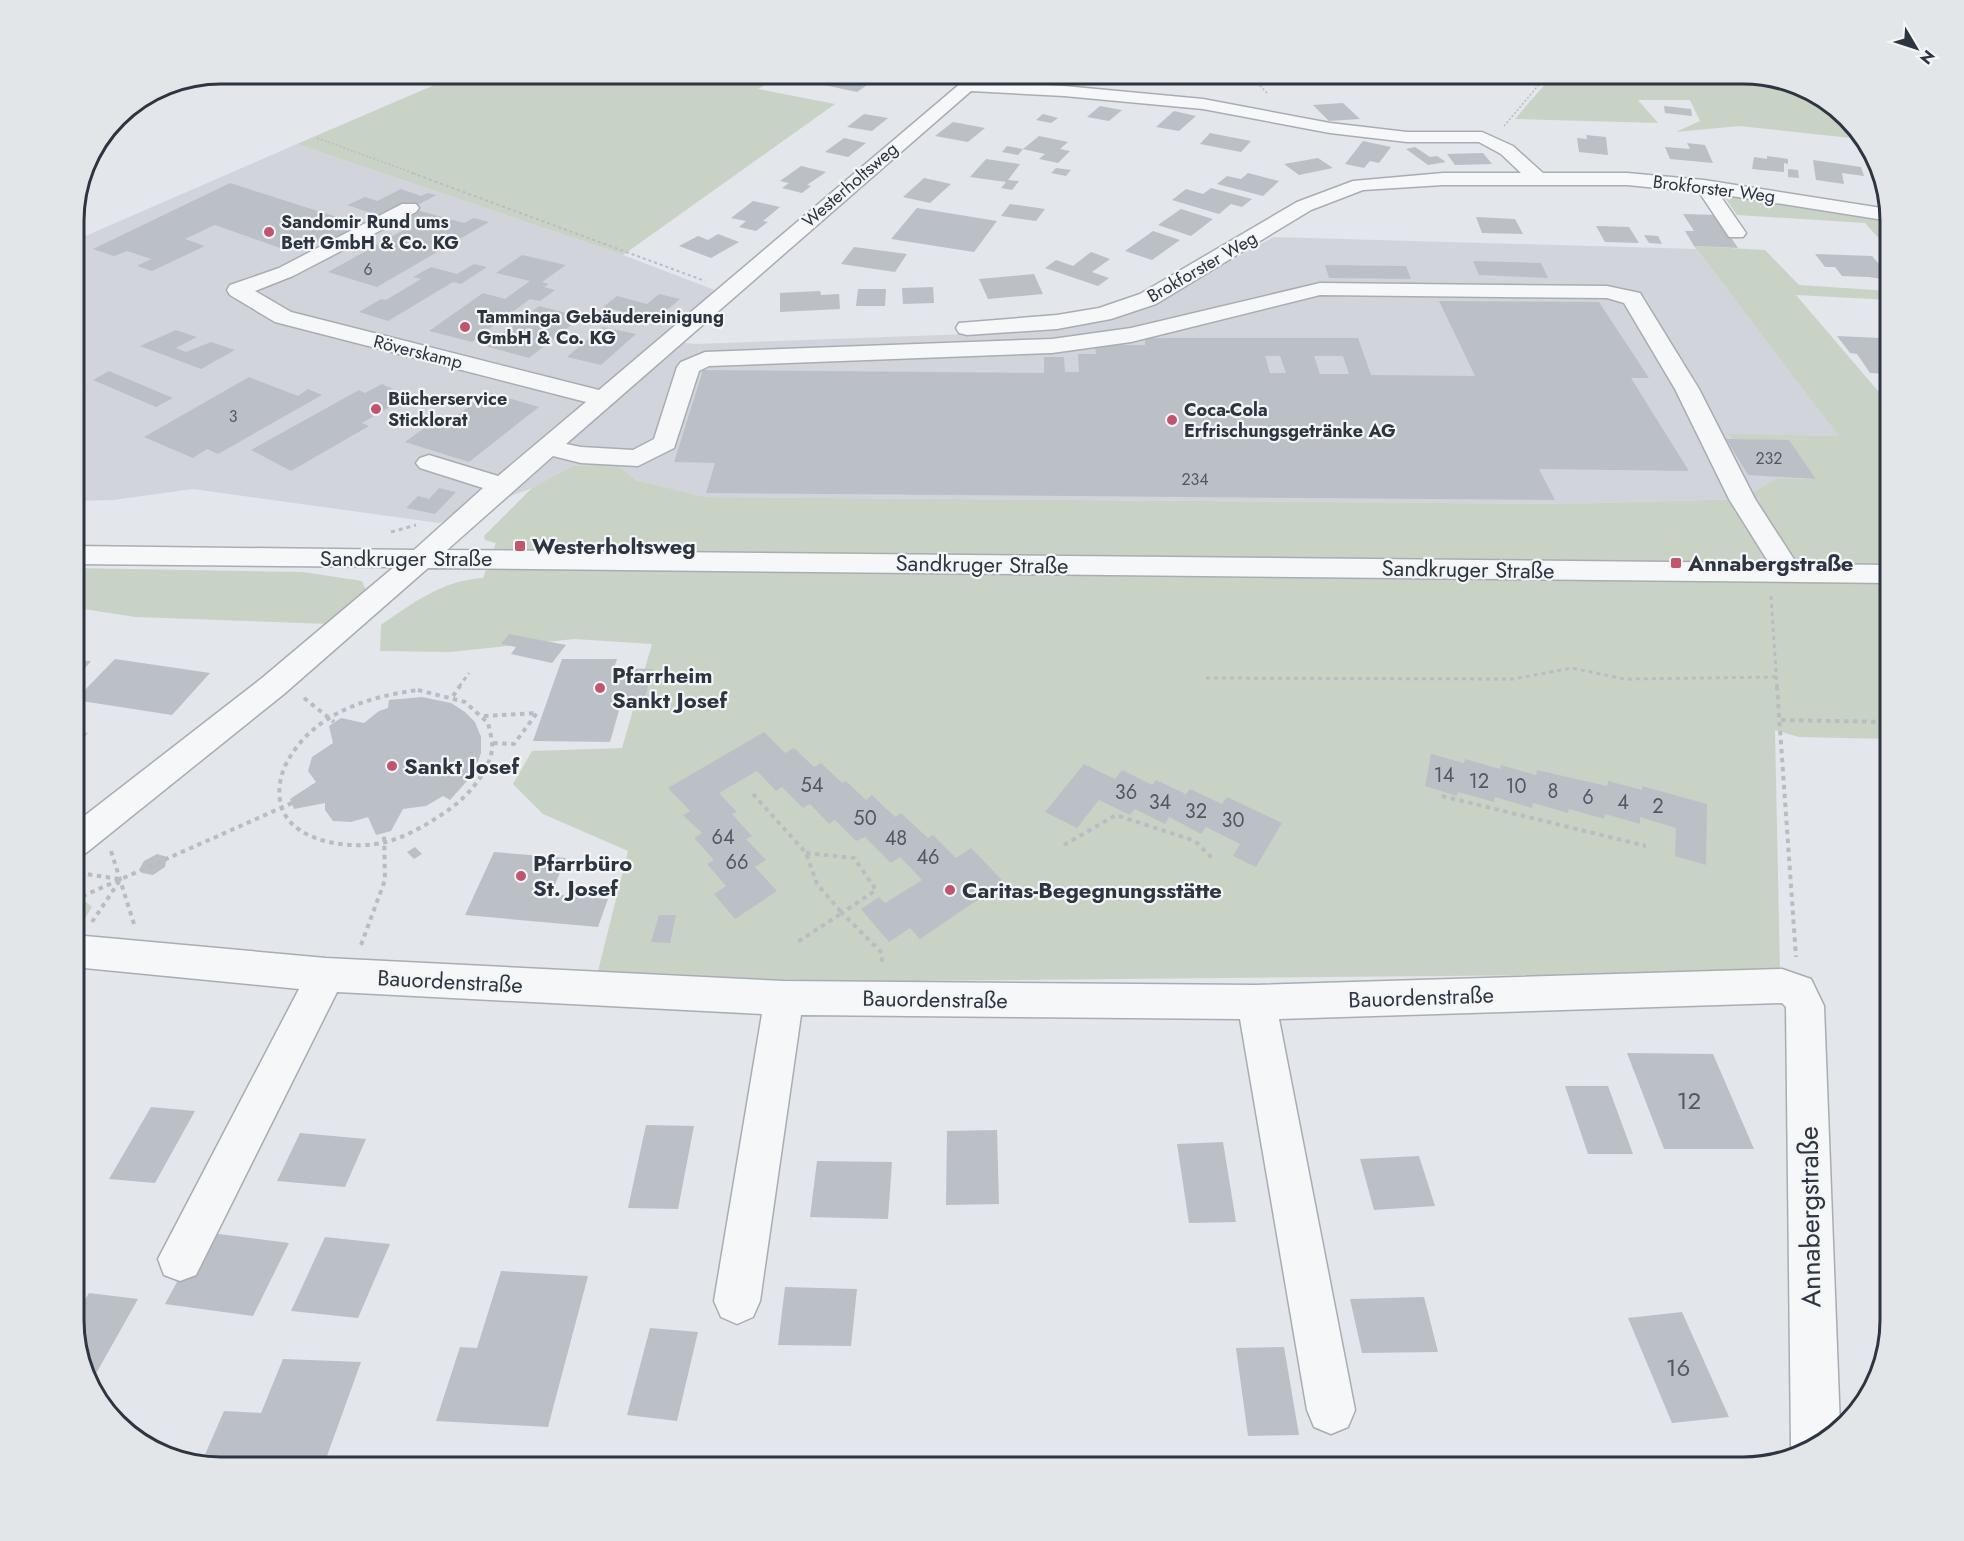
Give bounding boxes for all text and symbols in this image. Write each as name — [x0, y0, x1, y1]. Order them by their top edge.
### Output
north arrow — [1886, 18, 1946, 78]
text: N — [1914, 45, 1940, 69]
street label: Westerholtsweg — [797, 136, 903, 234]
street label: Brokforster Weg — [1651, 169, 1777, 209]
place label: Sandomir Rund ums Bett GmbH & Co. KG — [281, 209, 459, 256]
marker: Sandomir Rund ums Bett GmbH & Co. KG — [262, 225, 276, 239]
street label: Brokforster Weg — [1142, 225, 1262, 309]
house number: 6 — [363, 258, 373, 281]
place label: Tamminga Gebäudereinigung GmbH & Co. KG — [477, 304, 724, 351]
marker: Tamminga Gebäudereinigung GmbH & Co. KG — [458, 320, 472, 334]
street label: Röverskamp — [371, 328, 465, 376]
place label: Bücherservice Sticklorat — [388, 386, 507, 433]
place label: Coca-Cola Erfrischungsgetränke AG — [1184, 397, 1396, 444]
marker: Bücherservice Sticklorat — [369, 402, 383, 416]
house number: 3 — [229, 405, 238, 428]
marker: Coca-Cola Erfrischungsgetränke AG — [1165, 413, 1179, 427]
house number: 232 — [1756, 447, 1782, 470]
house number: 234 — [1181, 468, 1209, 491]
place label: Westerholtsweg — [532, 530, 696, 562]
marker: Westerholtsweg — [513, 539, 527, 553]
street label: Sandkruger Straße — [320, 542, 492, 574]
street label: Sandkruger Straße — [895, 546, 1069, 582]
place label: Annabergstraße — [1687, 547, 1853, 579]
street label: Sandkruger Straße — [1381, 551, 1555, 587]
marker: Annabergstraße — [1669, 556, 1683, 570]
place label: Pfarrheim Sankt Josef — [612, 659, 728, 716]
marker: Pfarrheim Sankt Josef — [593, 681, 607, 695]
place label: Sankt Josef — [404, 750, 520, 782]
marker: Sankt Josef — [385, 759, 399, 773]
house number: 14 — [1434, 761, 1455, 790]
house number: 12 — [1469, 767, 1489, 796]
house number: 54 — [801, 771, 824, 800]
house number: 10 — [1506, 772, 1527, 801]
house number: 8 — [1548, 777, 1558, 806]
house number: 36 — [1115, 778, 1137, 807]
house number: 6 — [1582, 783, 1594, 812]
house number: 34 — [1149, 788, 1172, 817]
house number: 4 — [1617, 788, 1629, 817]
house number: 2 — [1652, 792, 1664, 821]
house number: 32 — [1185, 797, 1207, 826]
house number: 50 — [853, 804, 877, 833]
house number: 30 — [1222, 806, 1244, 835]
house number: 64 — [711, 823, 735, 852]
house number: 48 — [885, 824, 907, 853]
house number: 46 — [916, 843, 940, 872]
place label: Pfarrbüro St. Josef — [533, 847, 632, 904]
house number: 66 — [725, 848, 749, 877]
marker: Pfarrbüro St. Josef — [514, 869, 528, 883]
place label: Caritas-Begegnungsstätte — [962, 874, 1222, 906]
marker: Caritas-Begegnungsstätte — [943, 883, 957, 897]
street label: Bauordenstraße — [377, 961, 523, 1001]
street label: Bauordenstraße — [1348, 978, 1494, 1016]
street label: Bauordenstraße — [862, 982, 1008, 1016]
house number: 12 — [1677, 1083, 1701, 1118]
street label: Annabergstraße — [1788, 1126, 1831, 1308]
house number: 16 — [1666, 1350, 1690, 1385]

